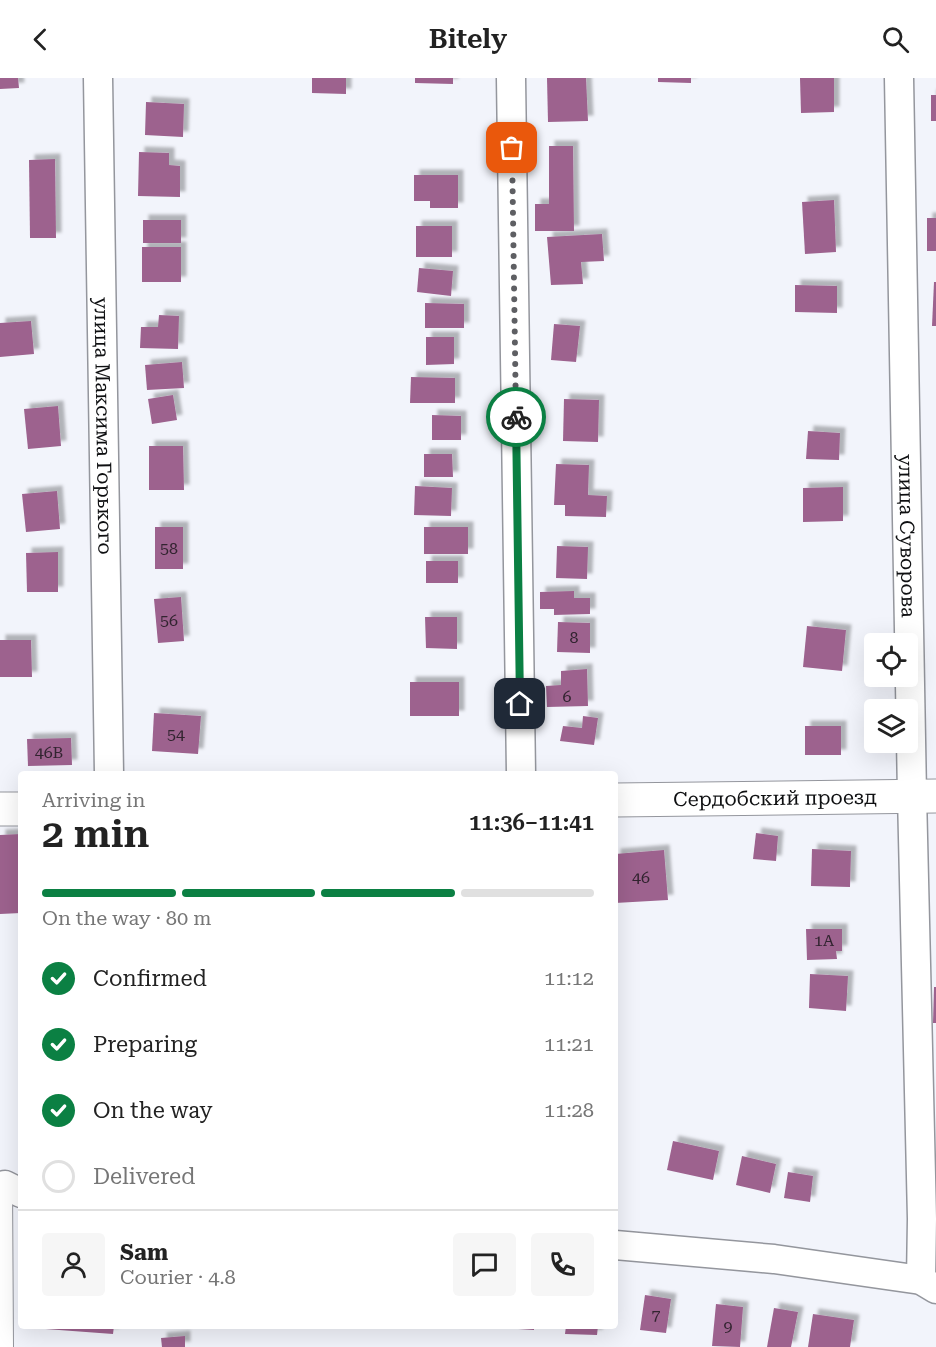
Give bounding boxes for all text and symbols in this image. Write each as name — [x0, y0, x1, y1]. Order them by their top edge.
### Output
icon: back — [24, 23, 57, 56]
text: Bitely — [429, 23, 507, 55]
icon: search — [879, 23, 912, 56]
pin — [486, 122, 537, 173]
icon: bag — [495, 131, 528, 164]
street label: улица Максима Горького — [89, 297, 118, 555]
courier — [486, 387, 546, 447]
icon: bike — [500, 401, 533, 434]
street label: улица Суворова — [894, 454, 921, 618]
house number: 58 — [160, 539, 178, 558]
house number: 56 — [160, 611, 178, 630]
house number: 8 — [570, 628, 579, 647]
map controls — [864, 633, 918, 753]
button: locate — [864, 633, 918, 687]
pin — [494, 678, 545, 729]
icon: home — [503, 687, 536, 720]
house number: 6 — [563, 687, 572, 706]
button: layers — [864, 699, 918, 753]
house number: 54 — [167, 725, 185, 744]
house number: 46В — [35, 743, 63, 762]
street label: Сердобский проезд — [673, 785, 877, 811]
text: Arriving in — [42, 788, 145, 812]
text: 11:36–11:41 — [469, 810, 594, 835]
text: 2 min — [42, 811, 149, 857]
house number: 46 — [632, 868, 650, 887]
text: On the way · 80 m — [42, 906, 212, 930]
house number: 1А — [814, 931, 835, 950]
icon: check — [42, 962, 75, 995]
text: Confirmed — [93, 966, 207, 991]
text: 11:12 — [544, 966, 594, 990]
icon: check — [42, 1028, 75, 1061]
text: Preparing — [93, 1032, 197, 1057]
text: 11:21 — [544, 1032, 594, 1056]
icon: check — [42, 1094, 75, 1127]
text: On the way — [93, 1098, 213, 1123]
text: 11:28 — [544, 1098, 594, 1122]
text: Delivered — [93, 1164, 195, 1189]
button: person — [42, 1233, 105, 1296]
button: chat — [453, 1233, 516, 1296]
button: phone — [531, 1233, 594, 1296]
text: Sam — [120, 1240, 168, 1265]
text: Courier · 4.8 — [120, 1265, 236, 1289]
house number: 7 — [652, 1305, 661, 1324]
house number: 9 — [724, 1317, 733, 1336]

